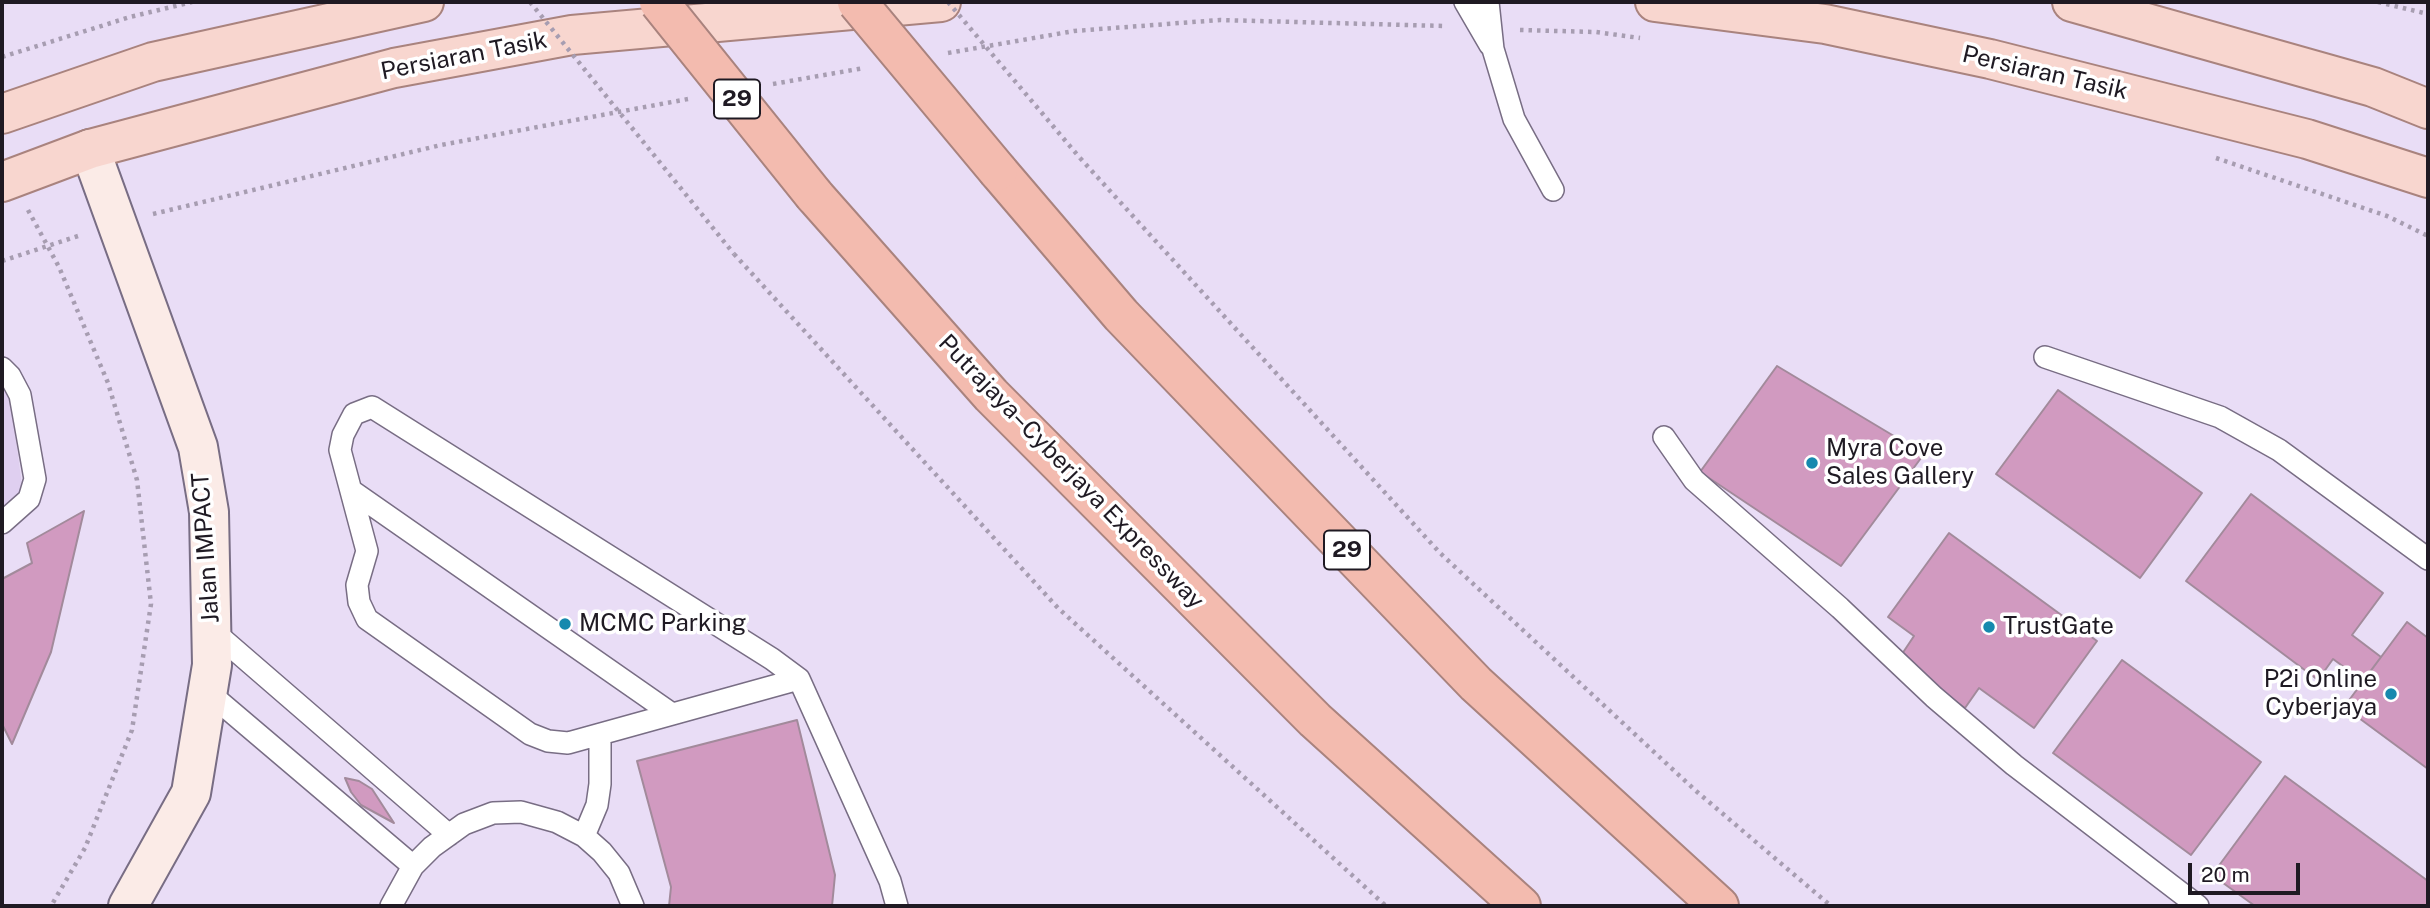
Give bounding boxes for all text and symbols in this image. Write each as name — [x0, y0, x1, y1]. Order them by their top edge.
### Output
street label: Persiaran Tasik — [378, 26, 550, 86]
street label: Persiaran Tasik — [1959, 40, 2131, 106]
road number: 29 — [714, 80, 760, 118]
street label: Putrajaya–Cyberjaya Expressway — [932, 329, 1210, 615]
place label: Myra Cove Sales Gallery — [1826, 435, 1974, 491]
marker: Myra Cove Sales Gallery — [1804, 455, 1820, 471]
street label: Jalan IMPACT — [186, 472, 226, 624]
road number: 29 — [1324, 530, 1370, 570]
place label: MCMC Parking — [579, 610, 746, 638]
place label: TrustGate — [2003, 613, 2114, 641]
marker: MCMC Parking — [557, 616, 573, 632]
marker: TrustGate — [1981, 619, 1997, 635]
place label: P2i Online Cyberjaya — [2264, 666, 2377, 722]
marker: P2i Online Cyberjaya — [2383, 686, 2399, 702]
scale bar — [2192, 848, 2304, 892]
text: 20 m — [2201, 862, 2250, 887]

